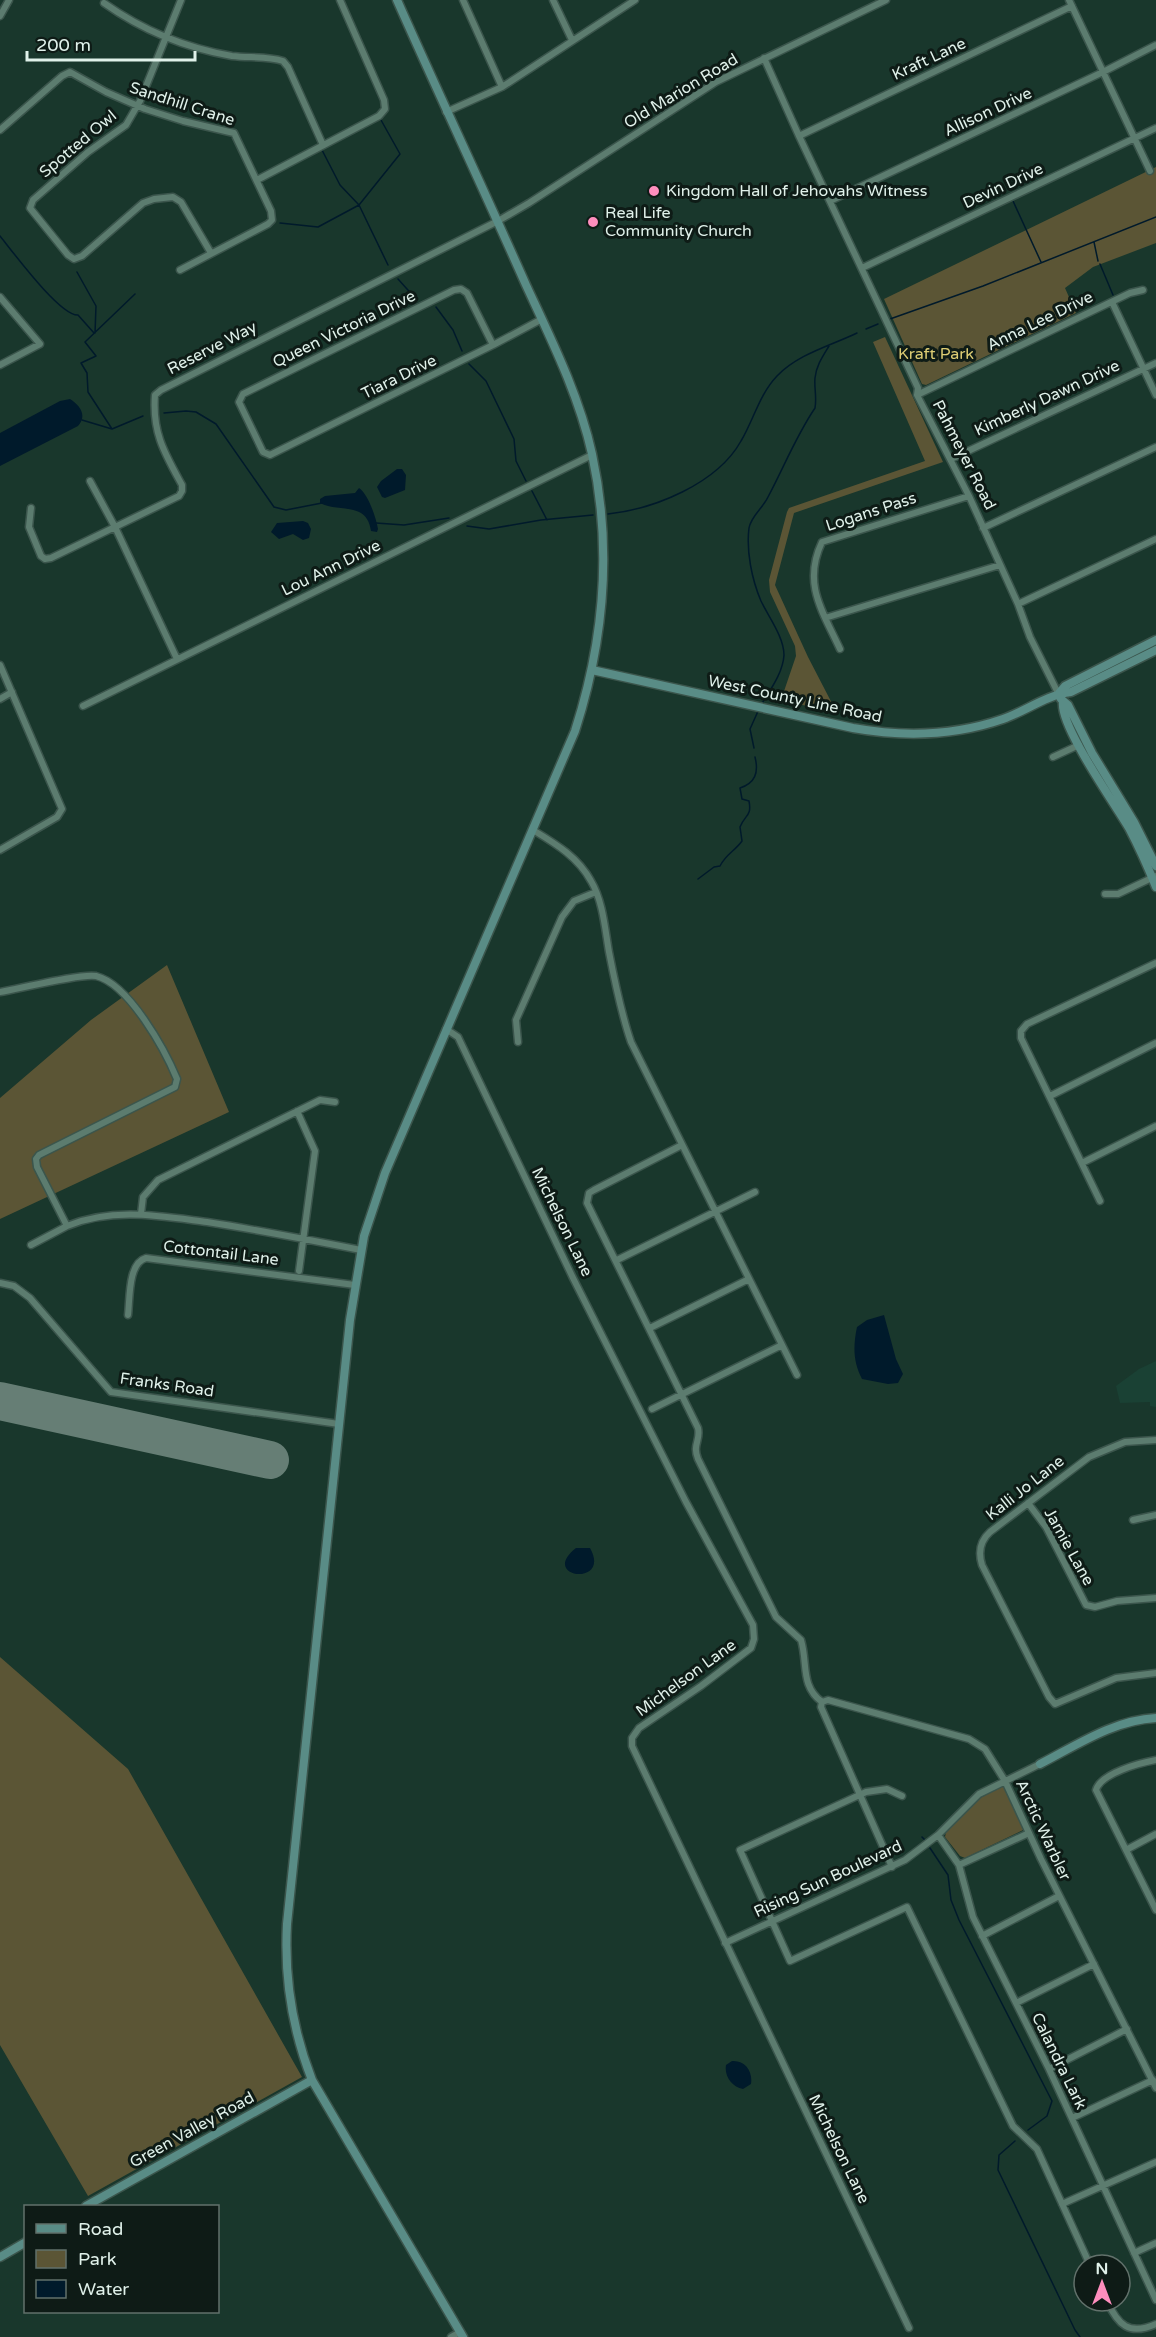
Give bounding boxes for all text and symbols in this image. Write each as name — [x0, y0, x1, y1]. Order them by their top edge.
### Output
scale bar — [27, 24, 195, 62]
street label: Kraft Lane — [889, 33, 969, 85]
text: 200 m — [36, 34, 91, 56]
street label: Old Marion Road — [620, 49, 742, 133]
street label: Sandhill Crane — [127, 78, 237, 130]
street label: Allison Drive — [941, 83, 1035, 141]
street label: Spotted Owl — [35, 106, 121, 182]
street label: Devin Drive — [960, 159, 1046, 213]
place label: Kingdom Hall of Jehovahs Witness — [666, 181, 927, 201]
marker: Kingdom Hall of Jehovahs Witness — [647, 184, 661, 198]
place label: Real Life Community Church — [605, 203, 752, 241]
marker: Real Life Community Church — [586, 215, 600, 229]
street label: Queen Victoria Drive — [269, 286, 419, 372]
street label: Anna Lee Drive — [984, 287, 1096, 355]
street label: Reserve Way — [164, 317, 261, 379]
park label: Kraft Park — [898, 344, 974, 364]
street label: Tiara Drive — [358, 350, 440, 404]
street label: Kimberly Dawn Drive — [971, 356, 1123, 440]
street label: Pahmeyer Road — [928, 397, 1000, 513]
street label: Logans Pass — [823, 488, 919, 536]
street label: Lou Ann Drive — [278, 535, 384, 601]
street label: West County Line Road — [706, 671, 884, 727]
street label: Michelson Lane — [527, 1164, 597, 1280]
street label: Cottontail Lane — [162, 1236, 280, 1270]
street label: Franks Road — [119, 1368, 215, 1402]
street label: Kalli Jo Lane — [982, 1451, 1068, 1525]
street label: Jamie Lane — [1040, 1505, 1098, 1589]
street label: Michelson Lane — [632, 1635, 740, 1721]
street label: Arctic Warbler — [1011, 1776, 1075, 1884]
street label: Rising Sun Boulevard — [751, 1836, 905, 1922]
street label: Calandra Lark — [1027, 2009, 1091, 2113]
street label: Green Valley Road — [126, 2088, 258, 2172]
street label: Michelson Lane — [804, 2091, 874, 2207]
legend — [24, 2205, 219, 2313]
text: Road — [78, 2218, 123, 2240]
text: Park — [78, 2248, 117, 2270]
north arrow — [1072, 2253, 1132, 2313]
text: N — [1096, 2259, 1108, 2279]
text: Water — [78, 2278, 129, 2300]

